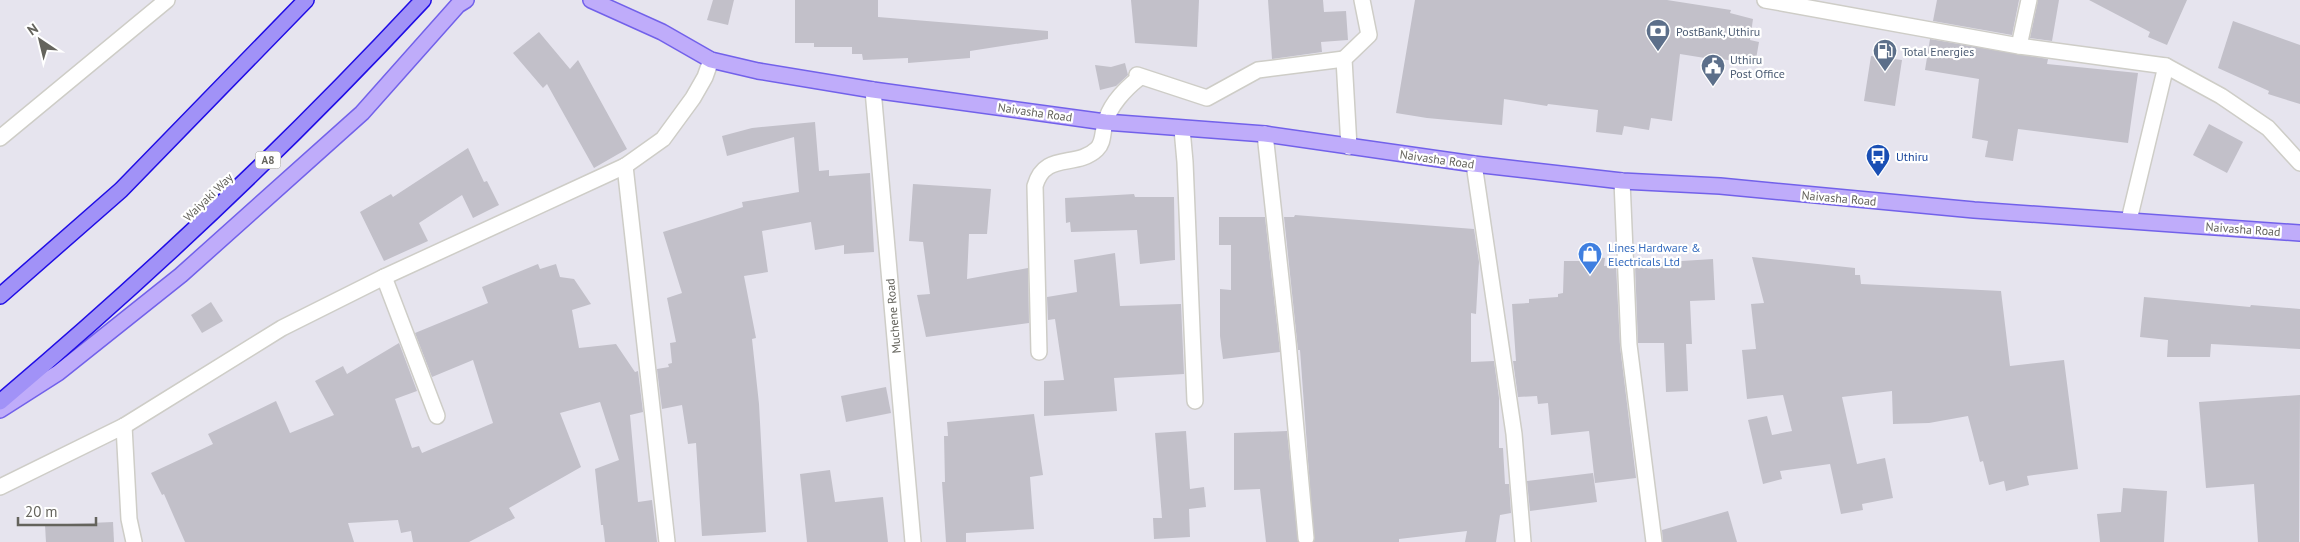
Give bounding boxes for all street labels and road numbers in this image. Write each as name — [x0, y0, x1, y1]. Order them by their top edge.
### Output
street label: Naivasha Road — [997, 99, 1073, 125]
street label: Naivasha Road — [1399, 146, 1475, 172]
road number: A8 — [256, 152, 280, 168]
street label: Waiyaki Way — [180, 169, 236, 224]
street label: Naivasha Road — [1801, 187, 1877, 209]
street label: Naivasha Road — [2205, 219, 2281, 239]
street label: Muchene Road — [882, 278, 904, 354]

